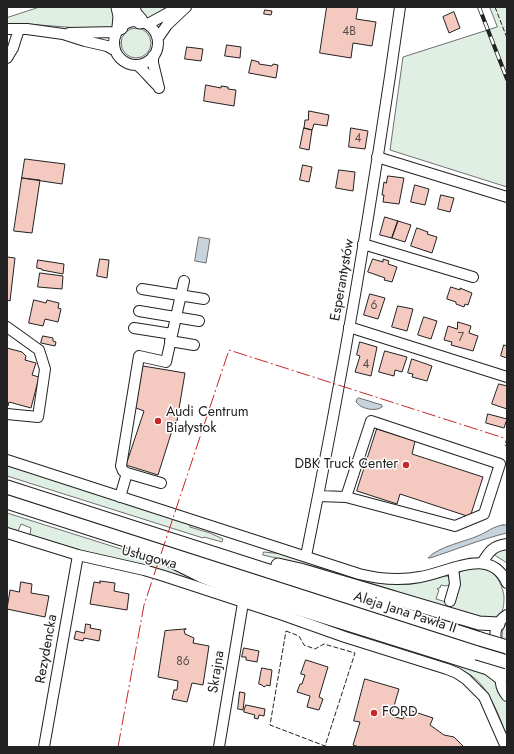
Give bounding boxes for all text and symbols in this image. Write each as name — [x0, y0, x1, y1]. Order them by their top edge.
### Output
house number: 4B — [342, 25, 356, 39]
house number: 4 — [355, 132, 361, 146]
street label: Esperantystów — [328, 238, 358, 322]
house number: 6 — [371, 299, 377, 313]
house number: 7 — [458, 331, 464, 345]
house number: 4 — [363, 358, 369, 372]
place label: Audi Centrum Białystok — [166, 405, 249, 438]
marker: Audi Centrum Białystok — [153, 416, 163, 426]
place label: DBK Truck Center — [294, 457, 398, 473]
marker: DBK Truck Center — [401, 460, 411, 470]
street label: Usługowa — [119, 543, 179, 573]
street label: Aleja Jana Pawła II — [352, 588, 458, 638]
street label: Rezydencka — [33, 613, 61, 685]
street label: Skrajna — [205, 649, 229, 695]
house number: 86 — [176, 655, 190, 669]
place label: FORD — [382, 705, 417, 721]
marker: FORD — [369, 708, 379, 718]

